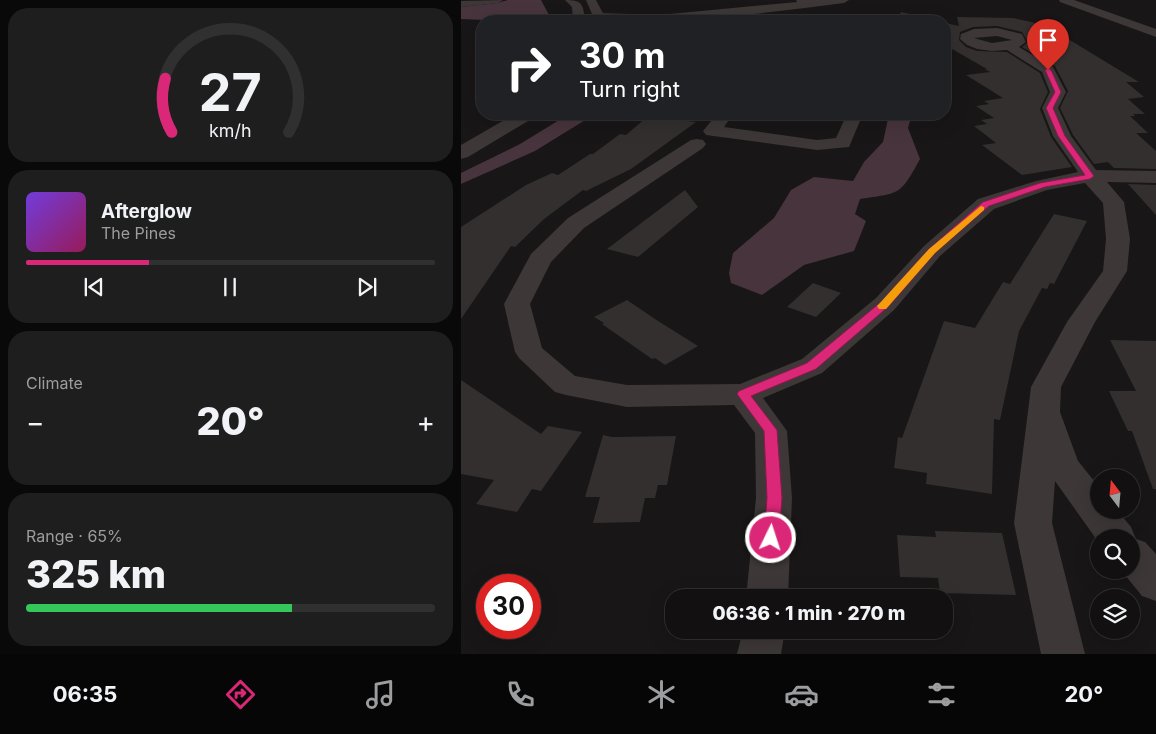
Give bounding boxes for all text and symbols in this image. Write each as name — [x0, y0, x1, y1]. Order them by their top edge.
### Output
pin — [1027, 19, 1069, 70]
icon: arrive — [1034, 26, 1062, 54]
text: 30 m — [579, 34, 665, 76]
icon: right — [496, 35, 561, 100]
text: 27 — [199, 61, 262, 124]
text: Turn right — [579, 76, 680, 102]
text: km/h — [209, 120, 252, 141]
text: Afterglow — [101, 200, 192, 223]
text: The Pines — [101, 223, 176, 243]
icon: previous — [80, 273, 108, 301]
icon: pause — [216, 273, 244, 301]
icon: next — [353, 273, 381, 301]
text: Climate — [26, 373, 83, 393]
text: 20° — [196, 398, 265, 444]
text: − — [26, 405, 45, 439]
text: + — [416, 405, 435, 439]
north arrow — [1090, 469, 1140, 519]
map controls — [1090, 469, 1140, 639]
position arrow — [744, 511, 796, 563]
text: Range · 65% — [26, 526, 123, 546]
button: search — [1090, 529, 1140, 579]
text: 325 km — [26, 551, 166, 597]
speed limit sign: 30 — [476, 574, 541, 639]
button: layers — [1090, 589, 1140, 639]
text: 06:36 · 1 min · 270 m — [712, 602, 906, 625]
icon: directions — [223, 677, 258, 712]
icon: music — [363, 677, 398, 712]
icon: phone — [503, 677, 538, 712]
icon: climate — [644, 677, 679, 712]
icon: car — [784, 677, 819, 712]
icon: filters — [924, 677, 959, 712]
text: 06:35 — [53, 681, 117, 707]
text: 20° — [1064, 681, 1103, 707]

